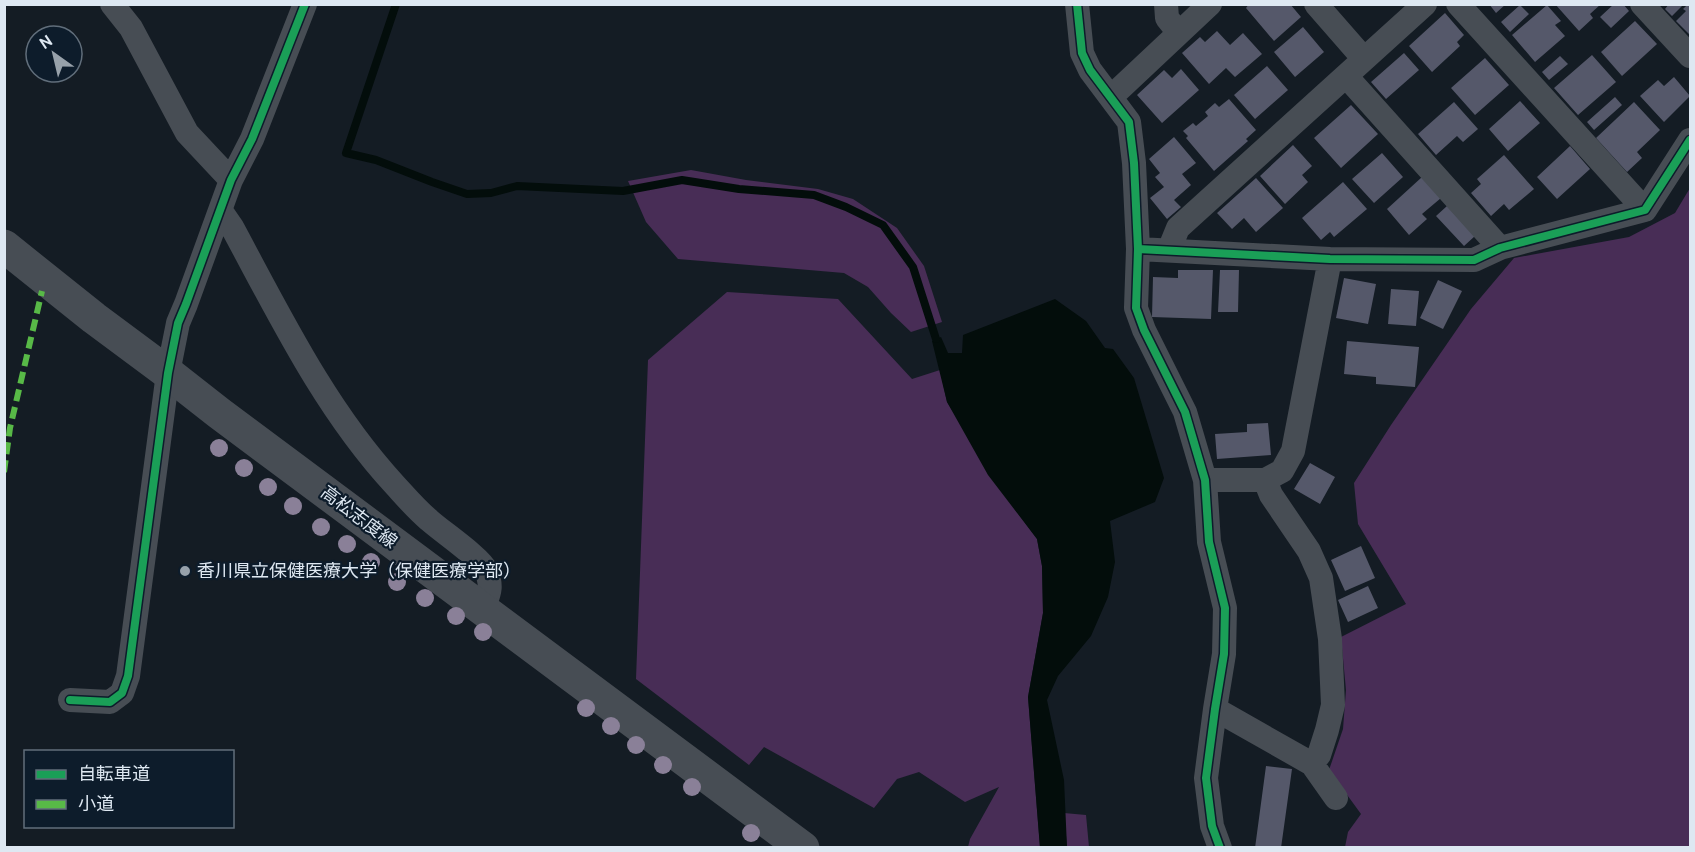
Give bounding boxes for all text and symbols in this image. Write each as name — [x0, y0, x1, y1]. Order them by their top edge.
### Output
north arrow — [24, 24, 84, 84]
text: N — [36, 31, 56, 53]
street label: 高松志度線 — [316, 481, 402, 553]
place label: 香川県立保健医療大学（保健医療学部） — [197, 560, 521, 582]
marker: 香川県立保健医療大学（保健医療学部） — [178, 564, 192, 578]
legend — [24, 750, 234, 828]
text: 自転車道 — [78, 763, 150, 785]
text: 小道 — [78, 793, 114, 815]

